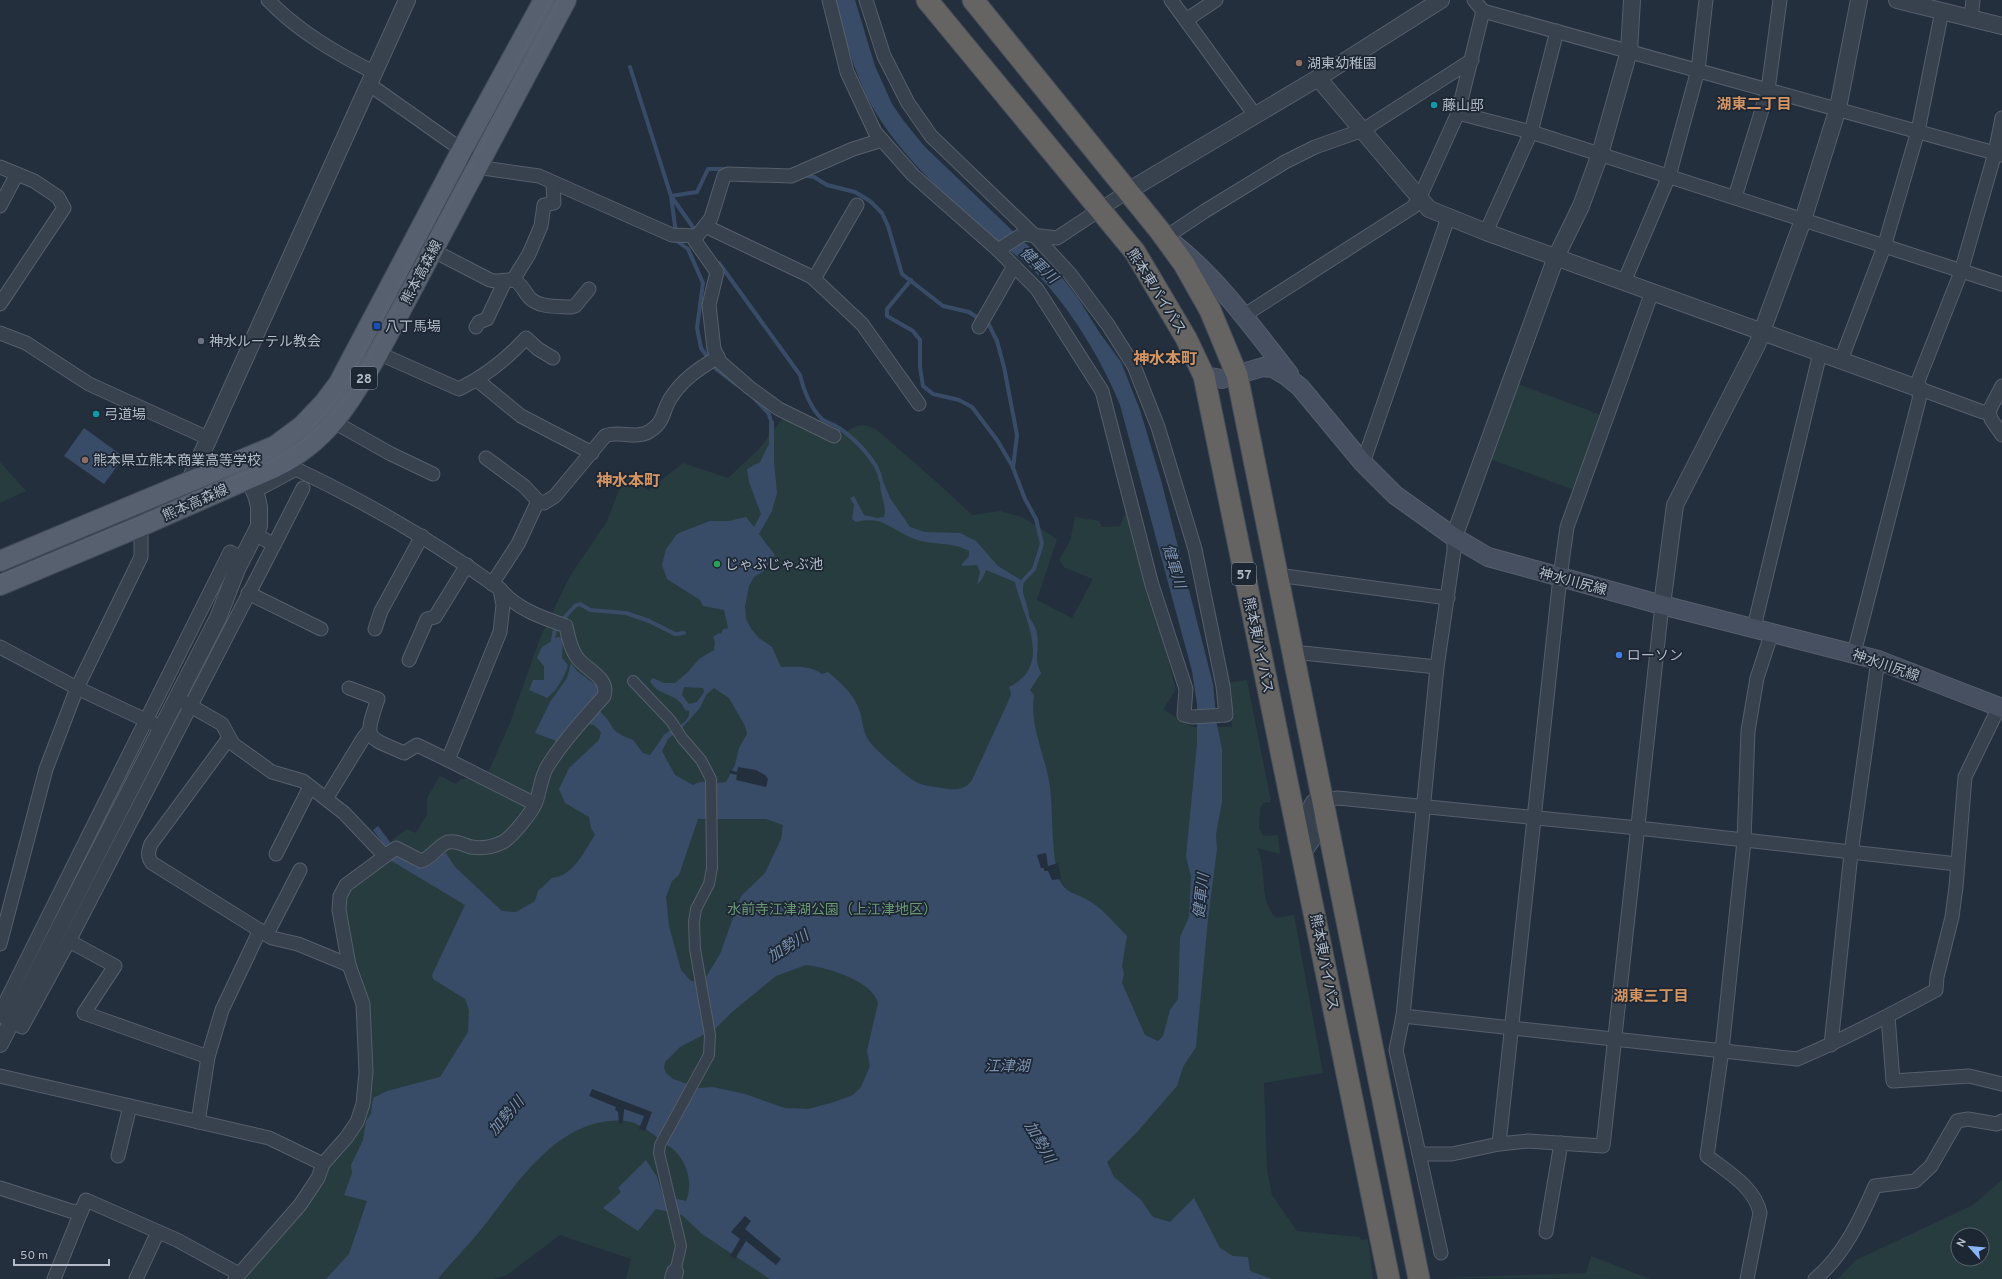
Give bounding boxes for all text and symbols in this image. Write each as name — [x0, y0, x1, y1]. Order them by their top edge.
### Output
place label: 湖東幼稚園 — [1307, 56, 1377, 73]
marker: 湖東幼稚園 — [1294, 58, 1304, 68]
district label: 湖東二丁目 — [1716, 96, 1792, 115]
place label: 藤山邸 — [1442, 98, 1484, 115]
marker: 藤山邸 — [1429, 100, 1439, 110]
street label: 熊本高森線 — [398, 237, 446, 308]
water label: 健軍川 — [1015, 244, 1062, 290]
street label: 熊本東バイパス — [1123, 245, 1190, 338]
place label: 八丁馬場 — [385, 319, 441, 336]
marker: 八丁馬場 — [372, 321, 382, 331]
place label: 神水ルーテル教会 — [209, 334, 321, 351]
marker: 神水ルーテル教会 — [196, 336, 206, 346]
district label: 神水本町 — [1133, 349, 1197, 370]
road number: 28 — [351, 367, 377, 389]
place label: 弓道場 — [104, 407, 146, 424]
marker: 弓道場 — [91, 409, 101, 419]
place label: 熊本県立熊本商業高等学校 — [93, 452, 261, 470]
marker: 熊本県立熊本商業高等学校 — [80, 455, 90, 465]
district label: 神水本町 — [596, 471, 660, 492]
street label: 熊本高森線 — [160, 480, 231, 525]
water label: 健軍川 — [1157, 542, 1189, 593]
place label: じゃぶじゃぶ池 — [725, 557, 823, 574]
marker: じゃぶじゃぶ池 — [712, 559, 722, 569]
road number: 57 — [1232, 563, 1256, 585]
street label: 神水川尻線 — [1537, 565, 1609, 600]
street label: 熊本東バイパス — [1239, 596, 1277, 695]
street label: 神水川尻線 — [1850, 647, 1921, 686]
place label: ローソン — [1627, 648, 1683, 665]
marker: ローソン — [1614, 650, 1624, 660]
water label: 健軍川 — [1191, 871, 1214, 920]
park label: 水前寺江津湖公園（上江津地区） — [727, 901, 937, 919]
street label: 熊本東バイパス — [1306, 913, 1342, 1012]
water label: 加勢川 — [765, 926, 815, 967]
district label: 湖東三丁目 — [1613, 988, 1689, 1007]
water label: 江津湖 — [984, 1058, 1031, 1077]
water label: 加勢川 — [485, 1092, 530, 1140]
water label: 加勢川 — [1019, 1119, 1059, 1169]
north arrow — [1950, 1227, 1990, 1267]
text: N — [1954, 1236, 1970, 1250]
scale bar — [14, 1241, 109, 1267]
text: 50 m — [20, 1248, 48, 1264]

